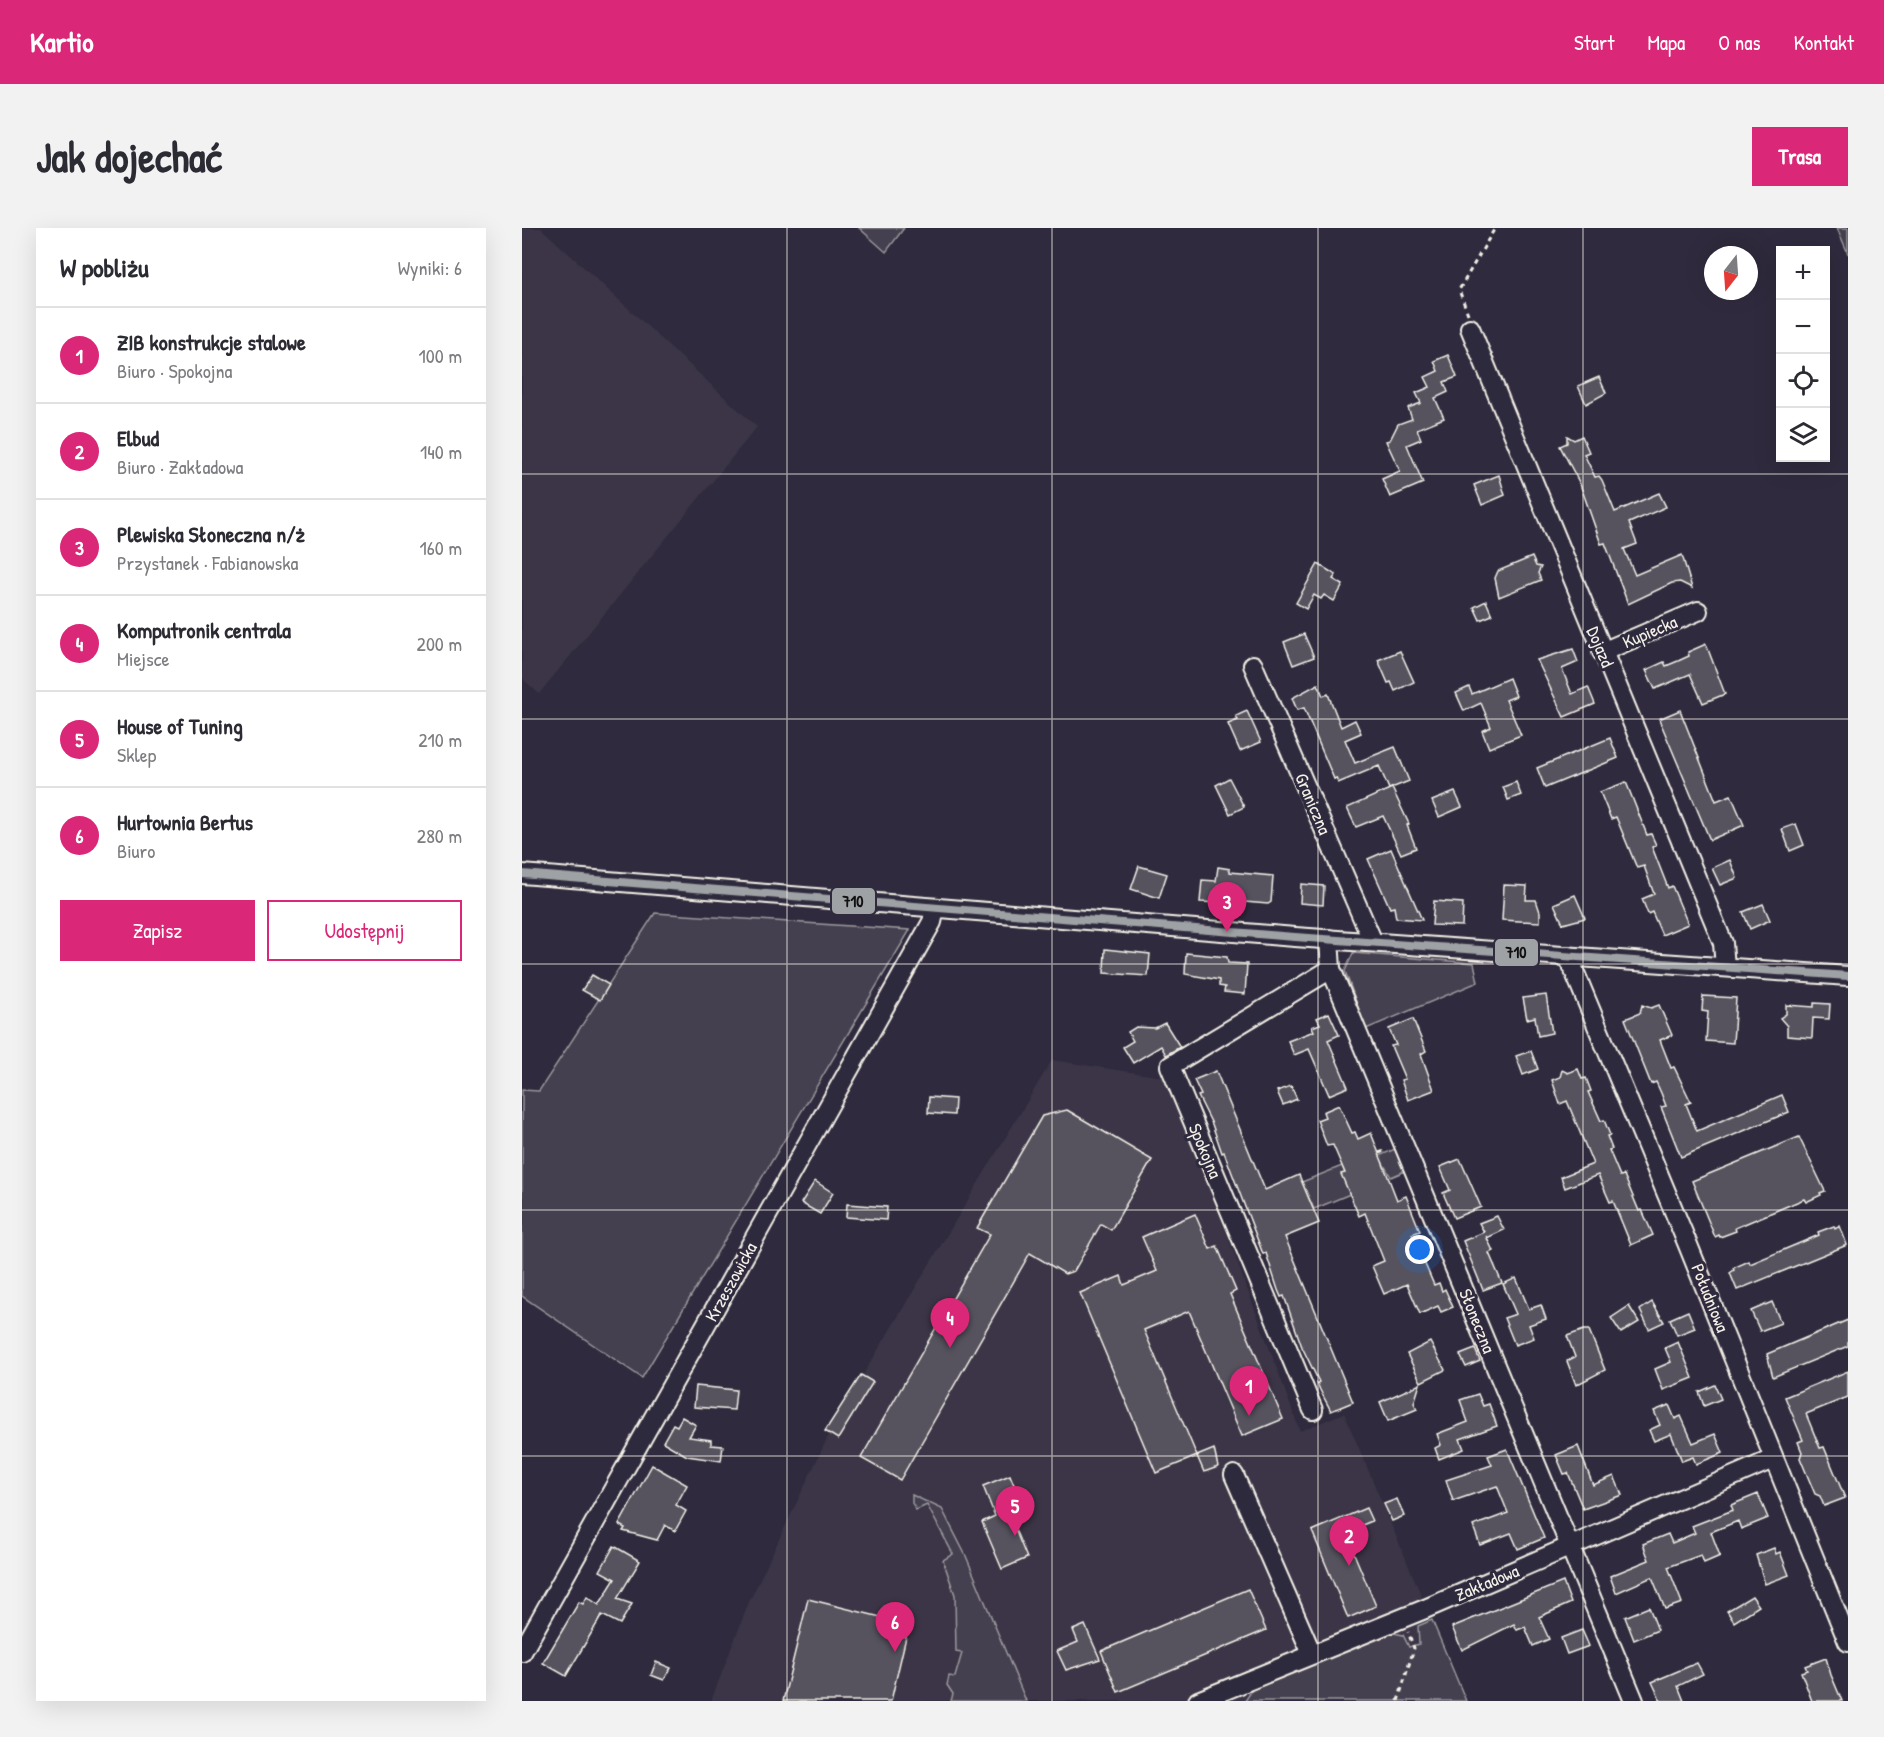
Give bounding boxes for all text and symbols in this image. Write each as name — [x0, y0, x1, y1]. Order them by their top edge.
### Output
text: Kartio — [30, 23, 94, 61]
text: Start — [1574, 28, 1614, 57]
text: Mapa — [1647, 28, 1685, 57]
text: O nas — [1718, 28, 1761, 57]
text: Kontakt — [1794, 28, 1854, 57]
button: Trasa — [1752, 127, 1848, 186]
text: Jak dojechać — [36, 128, 222, 185]
north arrow — [1704, 246, 1758, 300]
map controls — [1776, 246, 1830, 462]
button: + — [1776, 246, 1830, 300]
text: W pobliżu — [60, 250, 149, 285]
text: Wyniki: 6 — [398, 254, 462, 281]
button: − — [1776, 300, 1830, 354]
text: ZIB konstrukcje stalowe — [117, 327, 306, 357]
text: 1 — [76, 342, 83, 369]
text: 100 m — [419, 342, 462, 369]
button: locate — [1776, 354, 1830, 408]
text: Biuro · Spokojna — [117, 357, 232, 384]
button: layers — [1776, 408, 1830, 462]
text: Elbud — [117, 423, 159, 453]
text: 2 — [75, 438, 84, 465]
text: 140 m — [420, 438, 462, 465]
text: Biuro · Zakładowa — [117, 453, 243, 480]
text: Plewiska Słoneczna n/ż — [117, 519, 305, 549]
text: 3 — [75, 534, 84, 561]
text: 160 m — [420, 534, 462, 561]
text: Przystanek · Fabianowska — [117, 549, 298, 576]
street label: Kupiecka — [1619, 609, 1681, 654]
text: Komputronik centrala — [117, 615, 291, 645]
street label: Dojazd — [1581, 623, 1620, 671]
text: 4 — [76, 630, 83, 657]
text: 200 m — [417, 630, 462, 657]
text: Miejsce — [117, 645, 169, 672]
text: House of Tuning — [117, 711, 243, 741]
text: 5 — [75, 726, 84, 753]
text: 210 m — [418, 726, 462, 753]
text: Sklep — [117, 741, 156, 768]
street label: Graniczna — [1289, 769, 1338, 838]
text: Hurtownia Bertus — [117, 807, 253, 837]
text: 6 — [76, 822, 83, 849]
text: 280 m — [417, 822, 462, 849]
text: Biuro — [117, 837, 155, 864]
pin: 3 — [1208, 882, 1246, 932]
line badge: 710 — [831, 887, 876, 915]
text: 710 — [842, 890, 863, 912]
button: Zapisz — [60, 900, 255, 961]
button: Udostępnij — [267, 900, 462, 961]
line badge: 710 — [1494, 938, 1539, 967]
text: 710 — [1505, 941, 1526, 963]
street label: Spokojna — [1183, 1120, 1228, 1182]
your location — [1405, 1235, 1434, 1264]
street label: Krzeszowicka — [699, 1238, 763, 1326]
street label: Południowa — [1685, 1260, 1736, 1336]
street label: Słoneczna — [1453, 1285, 1502, 1357]
pin: 4 — [930, 1298, 970, 1348]
pin: 1 — [1230, 1366, 1268, 1416]
pin: 5 — [996, 1486, 1034, 1536]
pin: 2 — [1330, 1516, 1368, 1566]
street label: Zakładowa — [1451, 1558, 1523, 1607]
pin: 6 — [876, 1602, 914, 1652]

